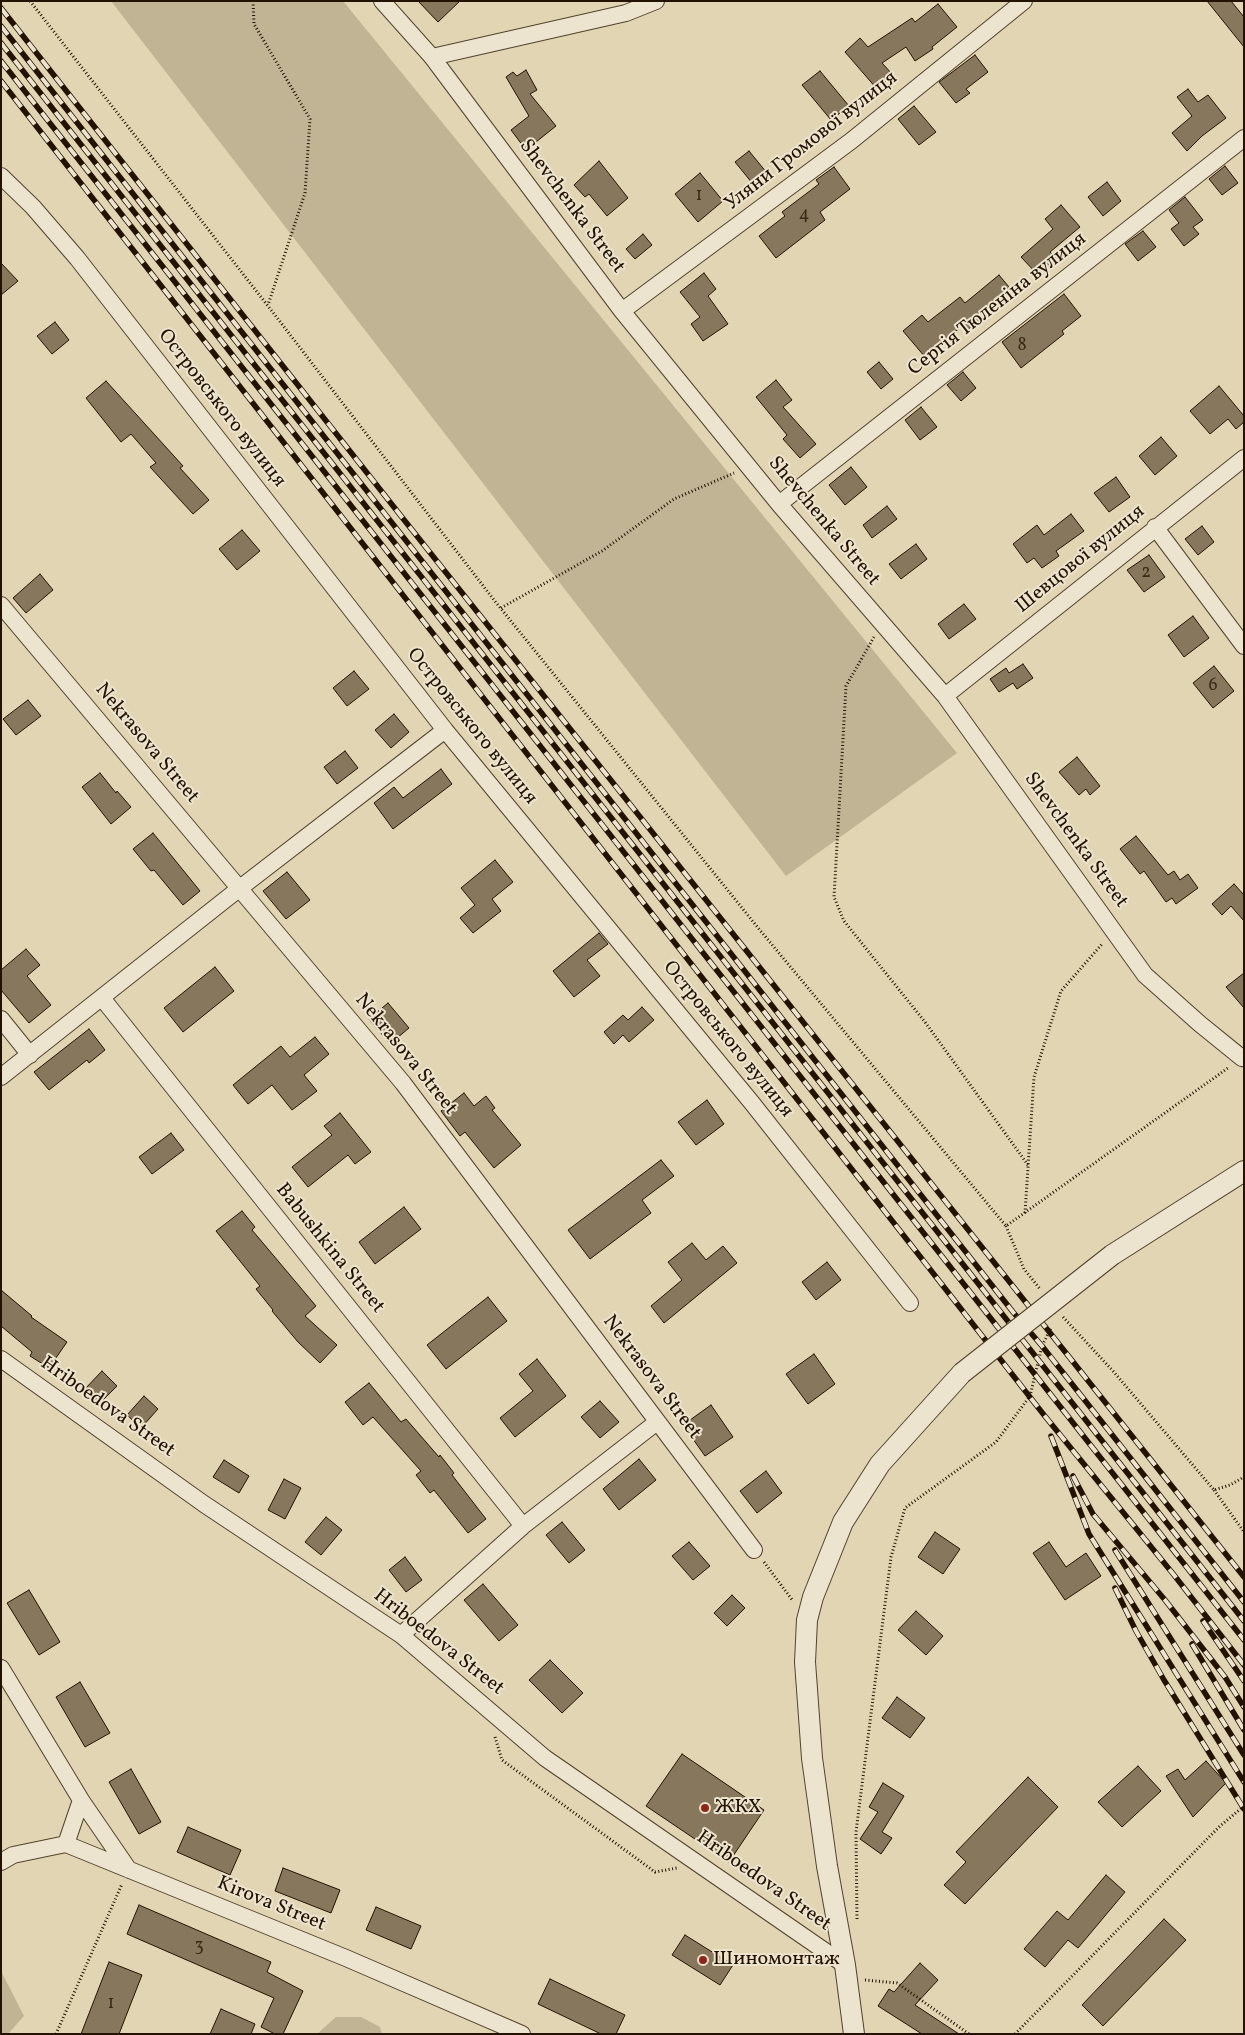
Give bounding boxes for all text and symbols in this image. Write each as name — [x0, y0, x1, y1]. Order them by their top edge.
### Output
street label: Уляни Громової вулиця — [721, 67, 903, 217]
street label: Shevchenka Street — [513, 135, 629, 279]
house number: 1 — [696, 186, 702, 208]
house number: 4 — [799, 205, 809, 227]
street label: Сергія Тюленіна вулиця — [904, 228, 1092, 382]
street label: Островського вулиця — [152, 325, 290, 493]
house number: 8 — [1017, 336, 1027, 358]
street label: Shevchenka Street — [762, 452, 884, 592]
street label: Шевцової вулиця — [1012, 501, 1150, 619]
house number: 2 — [1141, 563, 1151, 585]
street label: Островського вулиця — [401, 644, 541, 810]
house number: 6 — [1208, 676, 1218, 698]
street label: Nekrasova Street — [89, 679, 203, 809]
street label: Shevchenka Street — [1018, 769, 1132, 913]
street label: Островського вулиця — [657, 957, 797, 1123]
street label: Nekrasova Street — [349, 989, 461, 1121]
street label: Babushkina Street — [269, 1179, 389, 1319]
street label: Nekrasova Street — [596, 1311, 706, 1445]
street label: Hriboedova Street — [35, 1353, 179, 1463]
street label: Hriboedova Street — [368, 1585, 508, 1701]
place label: ЖКХ — [715, 1796, 761, 1820]
marker: ЖКХ — [699, 1802, 711, 1814]
street label: Hriboedova Street — [691, 1827, 835, 1937]
street label: Kirova Street — [213, 1872, 329, 1938]
house number: 3 — [194, 1937, 204, 1959]
place label: Шиномонтаж — [713, 1948, 840, 1972]
marker: Шиномонтаж — [697, 1954, 709, 1966]
house number: 1 — [108, 1994, 114, 2016]

